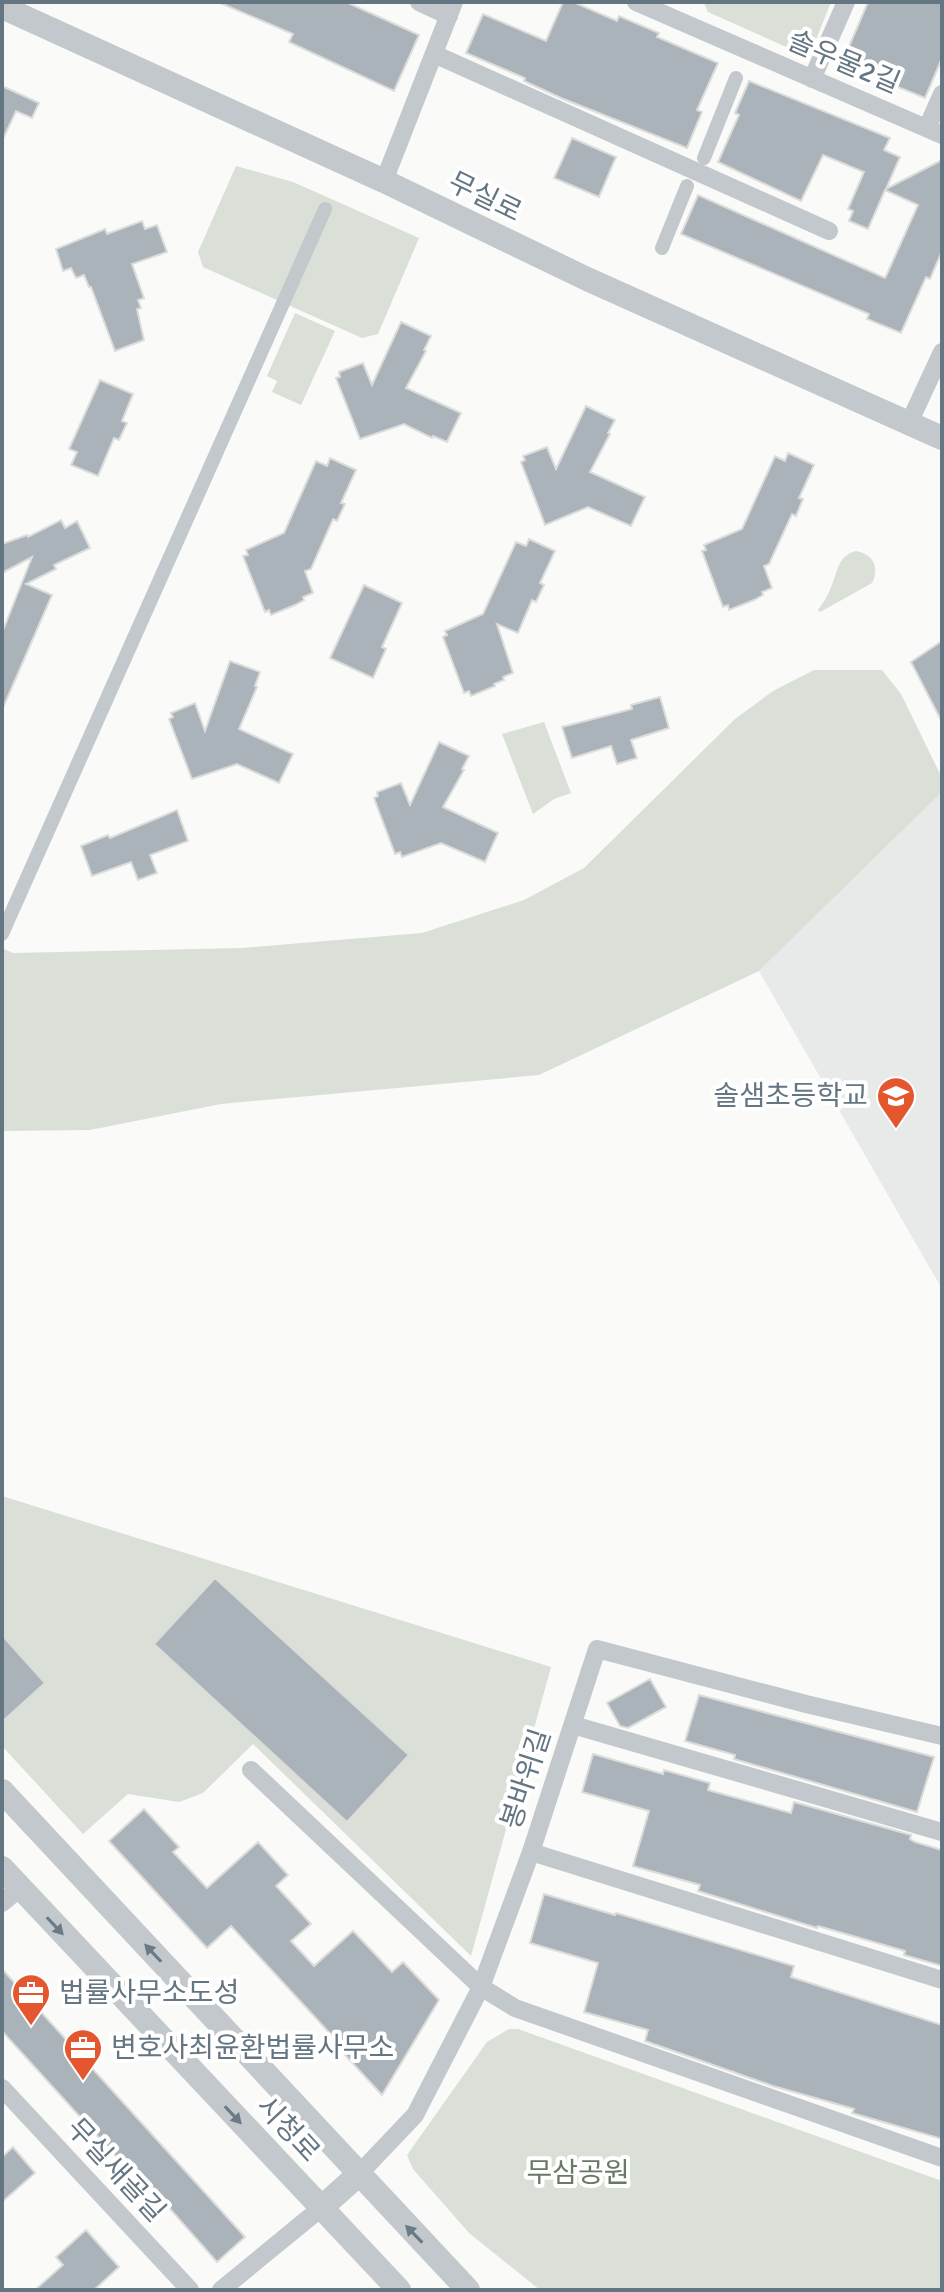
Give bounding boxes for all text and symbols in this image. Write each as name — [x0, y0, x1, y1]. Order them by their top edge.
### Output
street label: 솔우물2길 — [783, 23, 905, 101]
street label: 무실로 — [443, 165, 527, 229]
school or university icon: 솔샘초등학교 — [875, 1075, 917, 1130]
place label: 솔샘초등학교 — [713, 1079, 868, 1113]
street label: 봉바위길 — [494, 1725, 558, 1833]
one-way arrow — [45, 1916, 63, 1935]
one-way arrow — [145, 1944, 163, 1963]
office icon: 법률사무소도성 — [10, 1972, 52, 2027]
place label: 법률사무소도성 — [59, 1976, 239, 2010]
office icon: 변호사최윤환법률사무소 — [62, 2027, 104, 2082]
place label: 변호사최윤환법률사무소 — [111, 2031, 394, 2065]
street label: 시청로 — [249, 2089, 327, 2169]
one-way arrow — [224, 2105, 242, 2124]
street label: 무실새골길 — [60, 2111, 172, 2229]
park label: 무삼공원 — [526, 2156, 630, 2190]
one-way arrow — [406, 2225, 424, 2244]

